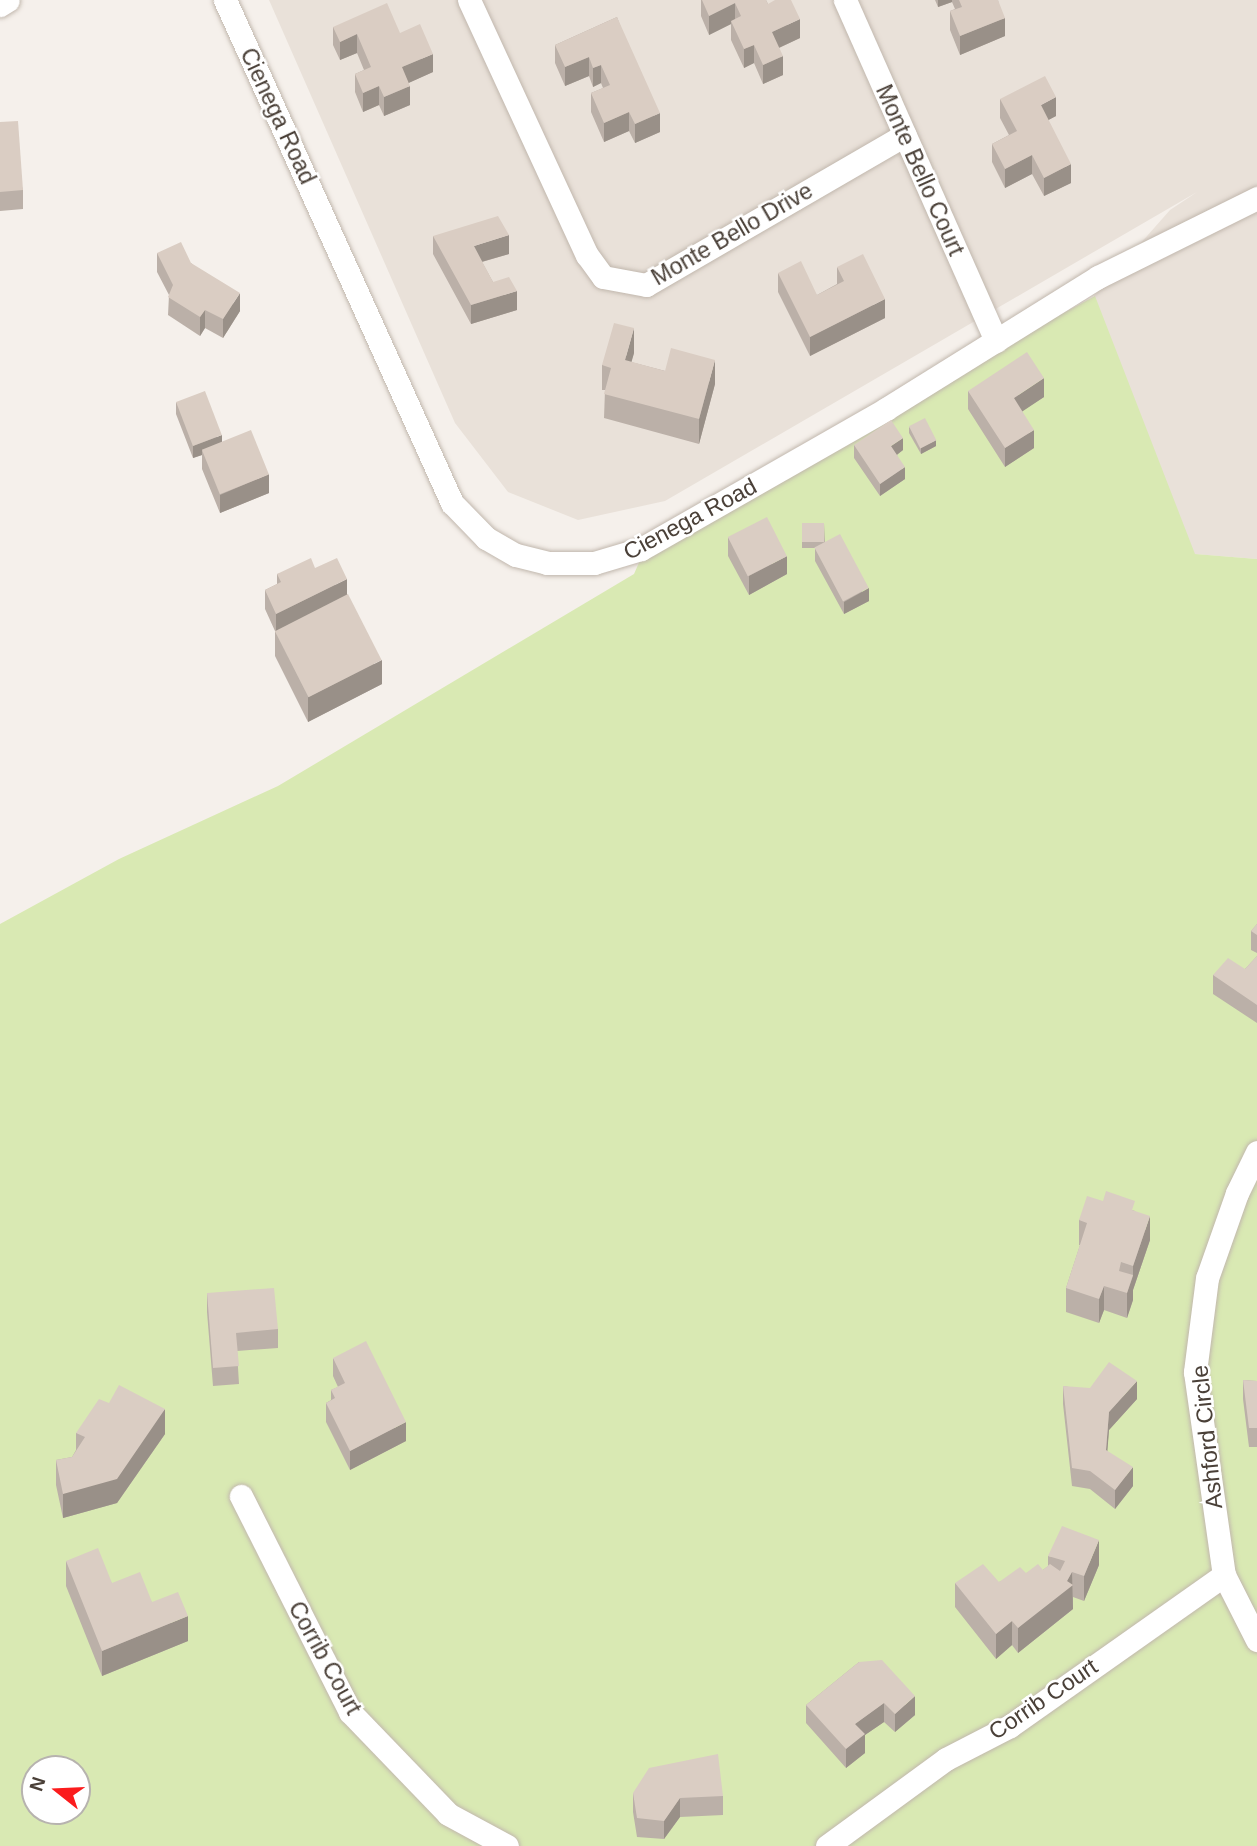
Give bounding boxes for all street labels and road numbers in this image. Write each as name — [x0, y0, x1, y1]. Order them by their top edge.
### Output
street label: Cienega Road — [234, 44, 322, 188]
street label: Monte Bello Court — [870, 80, 970, 260]
street label: Monte Bello Drive — [647, 177, 817, 291]
street label: Cienega Road — [619, 472, 761, 566]
street label: Ashford Circle — [1186, 1364, 1228, 1510]
street label: Corrib Court — [283, 1597, 367, 1719]
street label: Corrib Court — [983, 1653, 1103, 1745]

